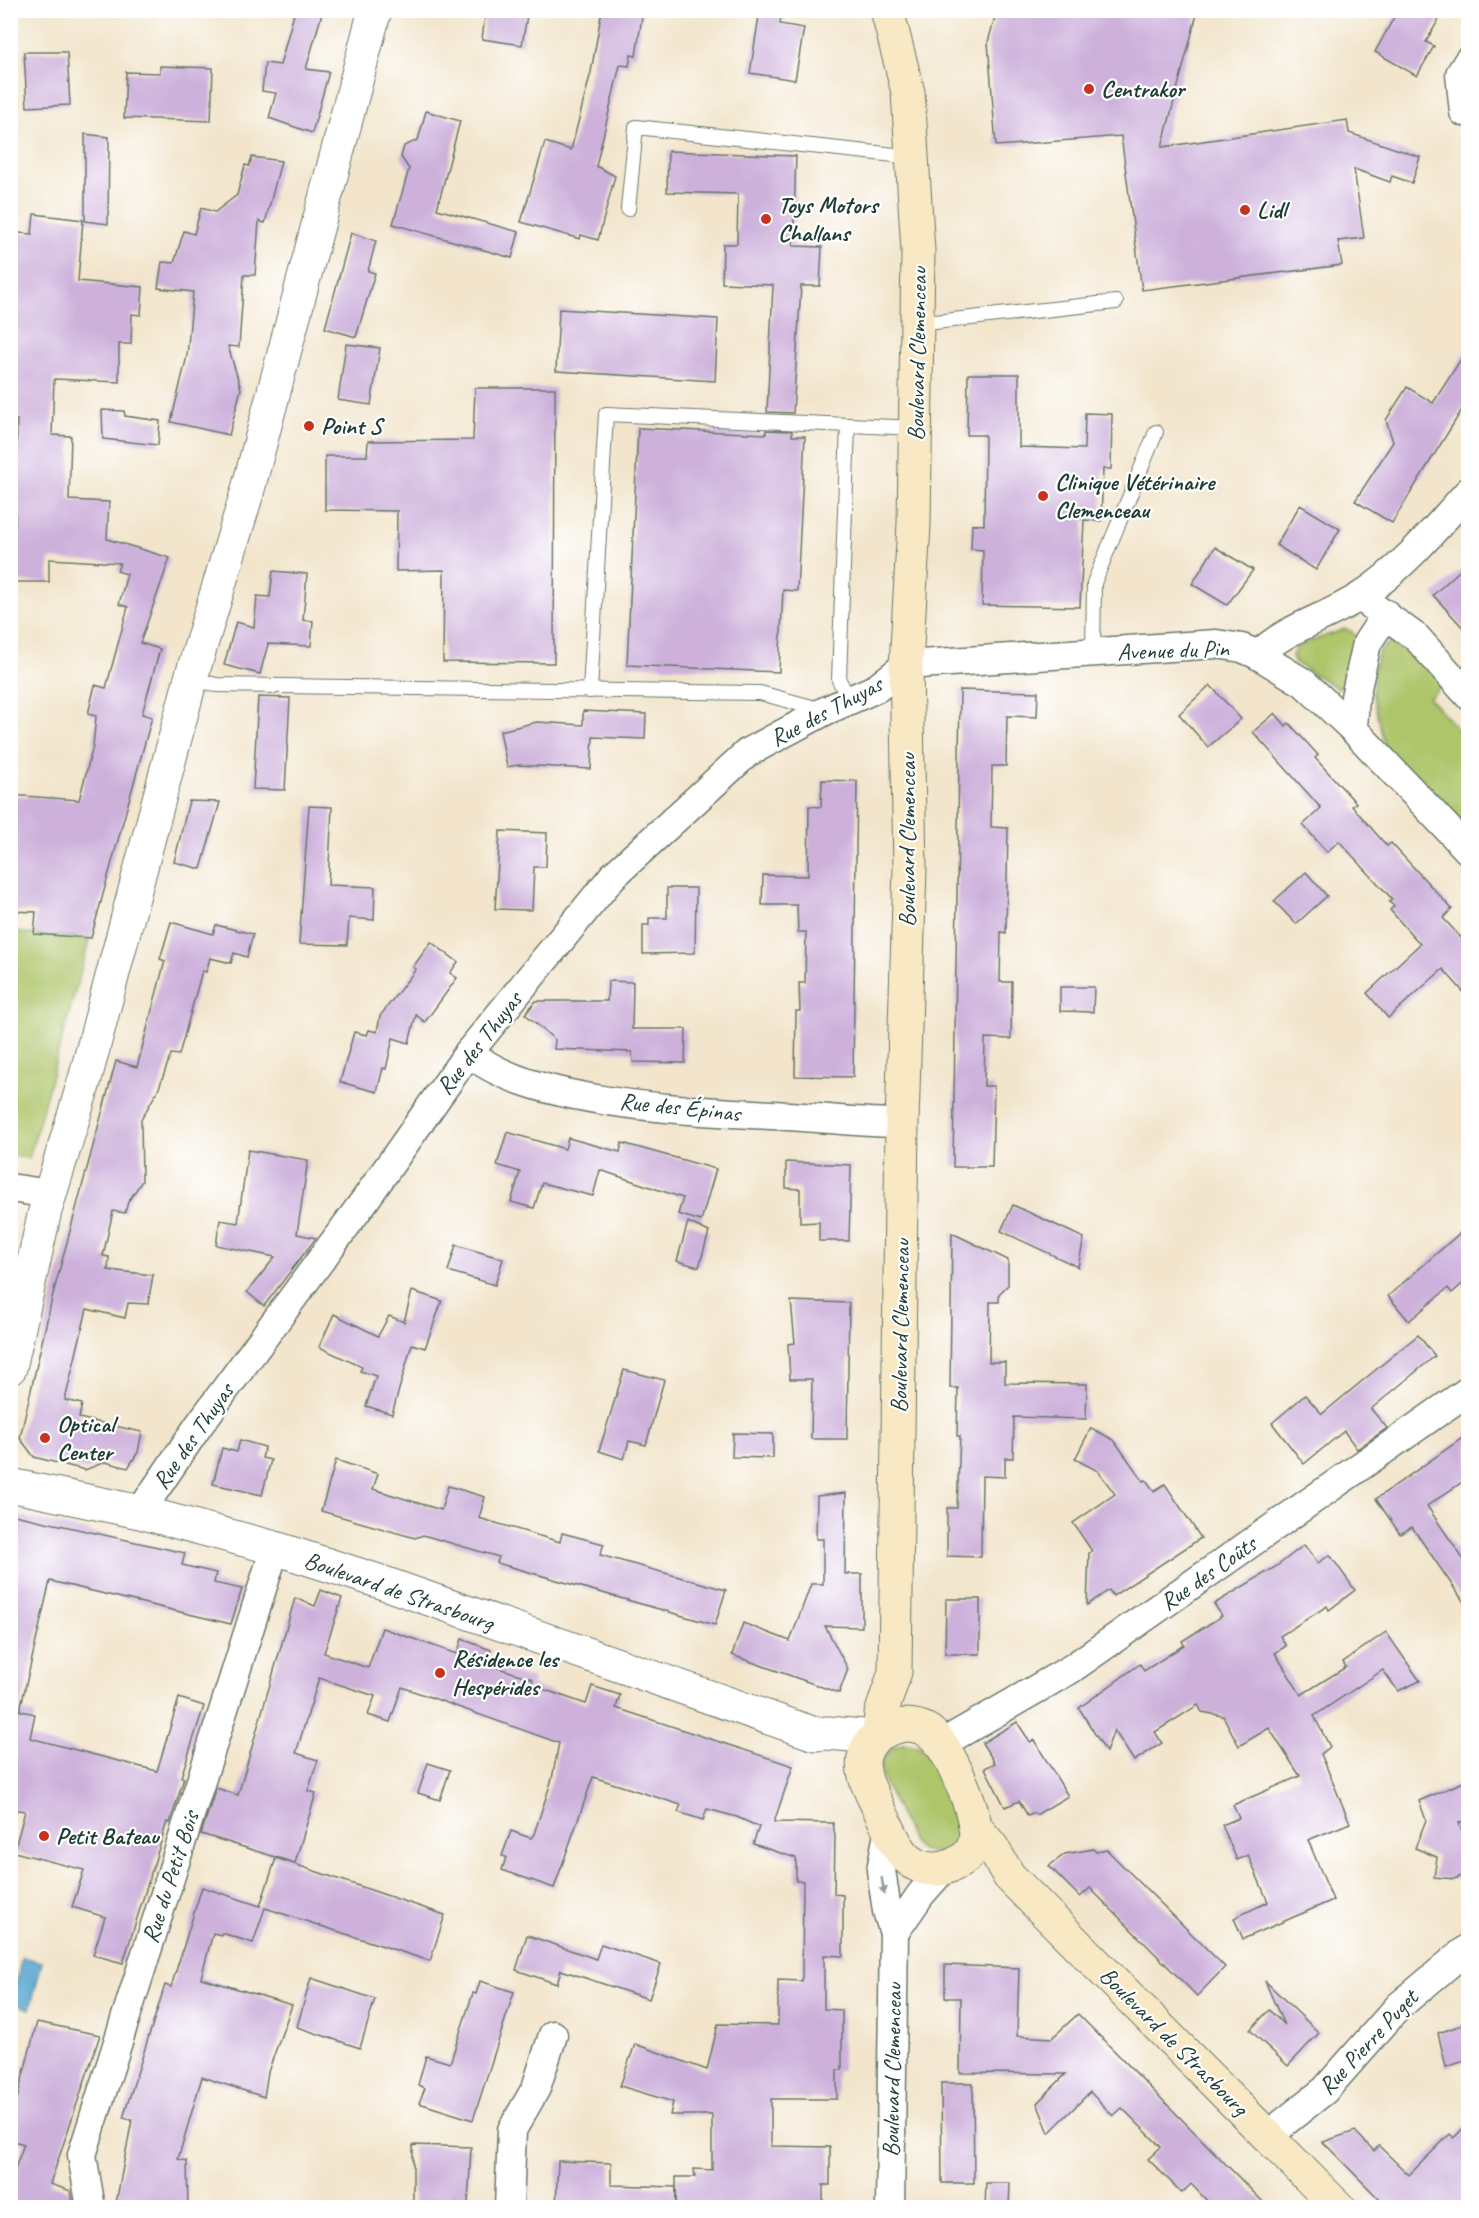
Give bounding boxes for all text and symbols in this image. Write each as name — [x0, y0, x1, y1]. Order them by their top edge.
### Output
place label: Centrakor — [1101, 74, 1187, 104]
marker: Centrakor — [1082, 82, 1096, 96]
place label: Toys Motors Challans — [778, 190, 880, 248]
place label: Lidl — [1257, 195, 1291, 225]
marker: Lidl — [1238, 203, 1252, 217]
marker: Toys Motors Challans — [759, 212, 773, 226]
street label: Boulevard Clemenceau — [900, 265, 934, 441]
place label: Point S — [321, 411, 386, 441]
marker: Point S — [302, 419, 316, 433]
place label: Clinique Vétérinaire Clemenceau — [1055, 467, 1216, 525]
marker: Clinique Vétérinaire Clemenceau — [1036, 489, 1050, 503]
street label: Avenue du Pin — [1117, 633, 1230, 667]
street label: Rue des Thuyas — [765, 668, 889, 753]
street label: Boulevard Clemenceau — [892, 751, 922, 927]
street label: Rue des Thuyas — [429, 984, 530, 1101]
street label: Rue des Épinas — [618, 1086, 744, 1128]
street label: Boulevard Clemenceau — [883, 1237, 917, 1413]
street label: Rue des Thuyas — [146, 1376, 242, 1495]
place label: Optical Center — [57, 1409, 119, 1467]
marker: Optical Center — [38, 1431, 52, 1445]
street label: Rue des Coûts — [1154, 1528, 1263, 1617]
street label: Boulevard de Strasbourg — [300, 1545, 500, 1638]
place label: Résidence les Hespérides — [452, 1644, 560, 1702]
marker: Résidence les Hespérides — [433, 1666, 447, 1680]
street label: Rue du Petit Bois — [135, 1805, 206, 1947]
place label: Petit Bateau — [56, 1821, 161, 1851]
marker: Petit Bateau — [37, 1829, 51, 1843]
one-way arrow — [879, 1876, 888, 1895]
street label: Boulevard de Strasbourg — [1093, 1960, 1256, 2123]
street label: Boulevard Clemenceau — [875, 1981, 909, 2157]
street label: Rue Pierre Puget — [1312, 1982, 1426, 2101]

